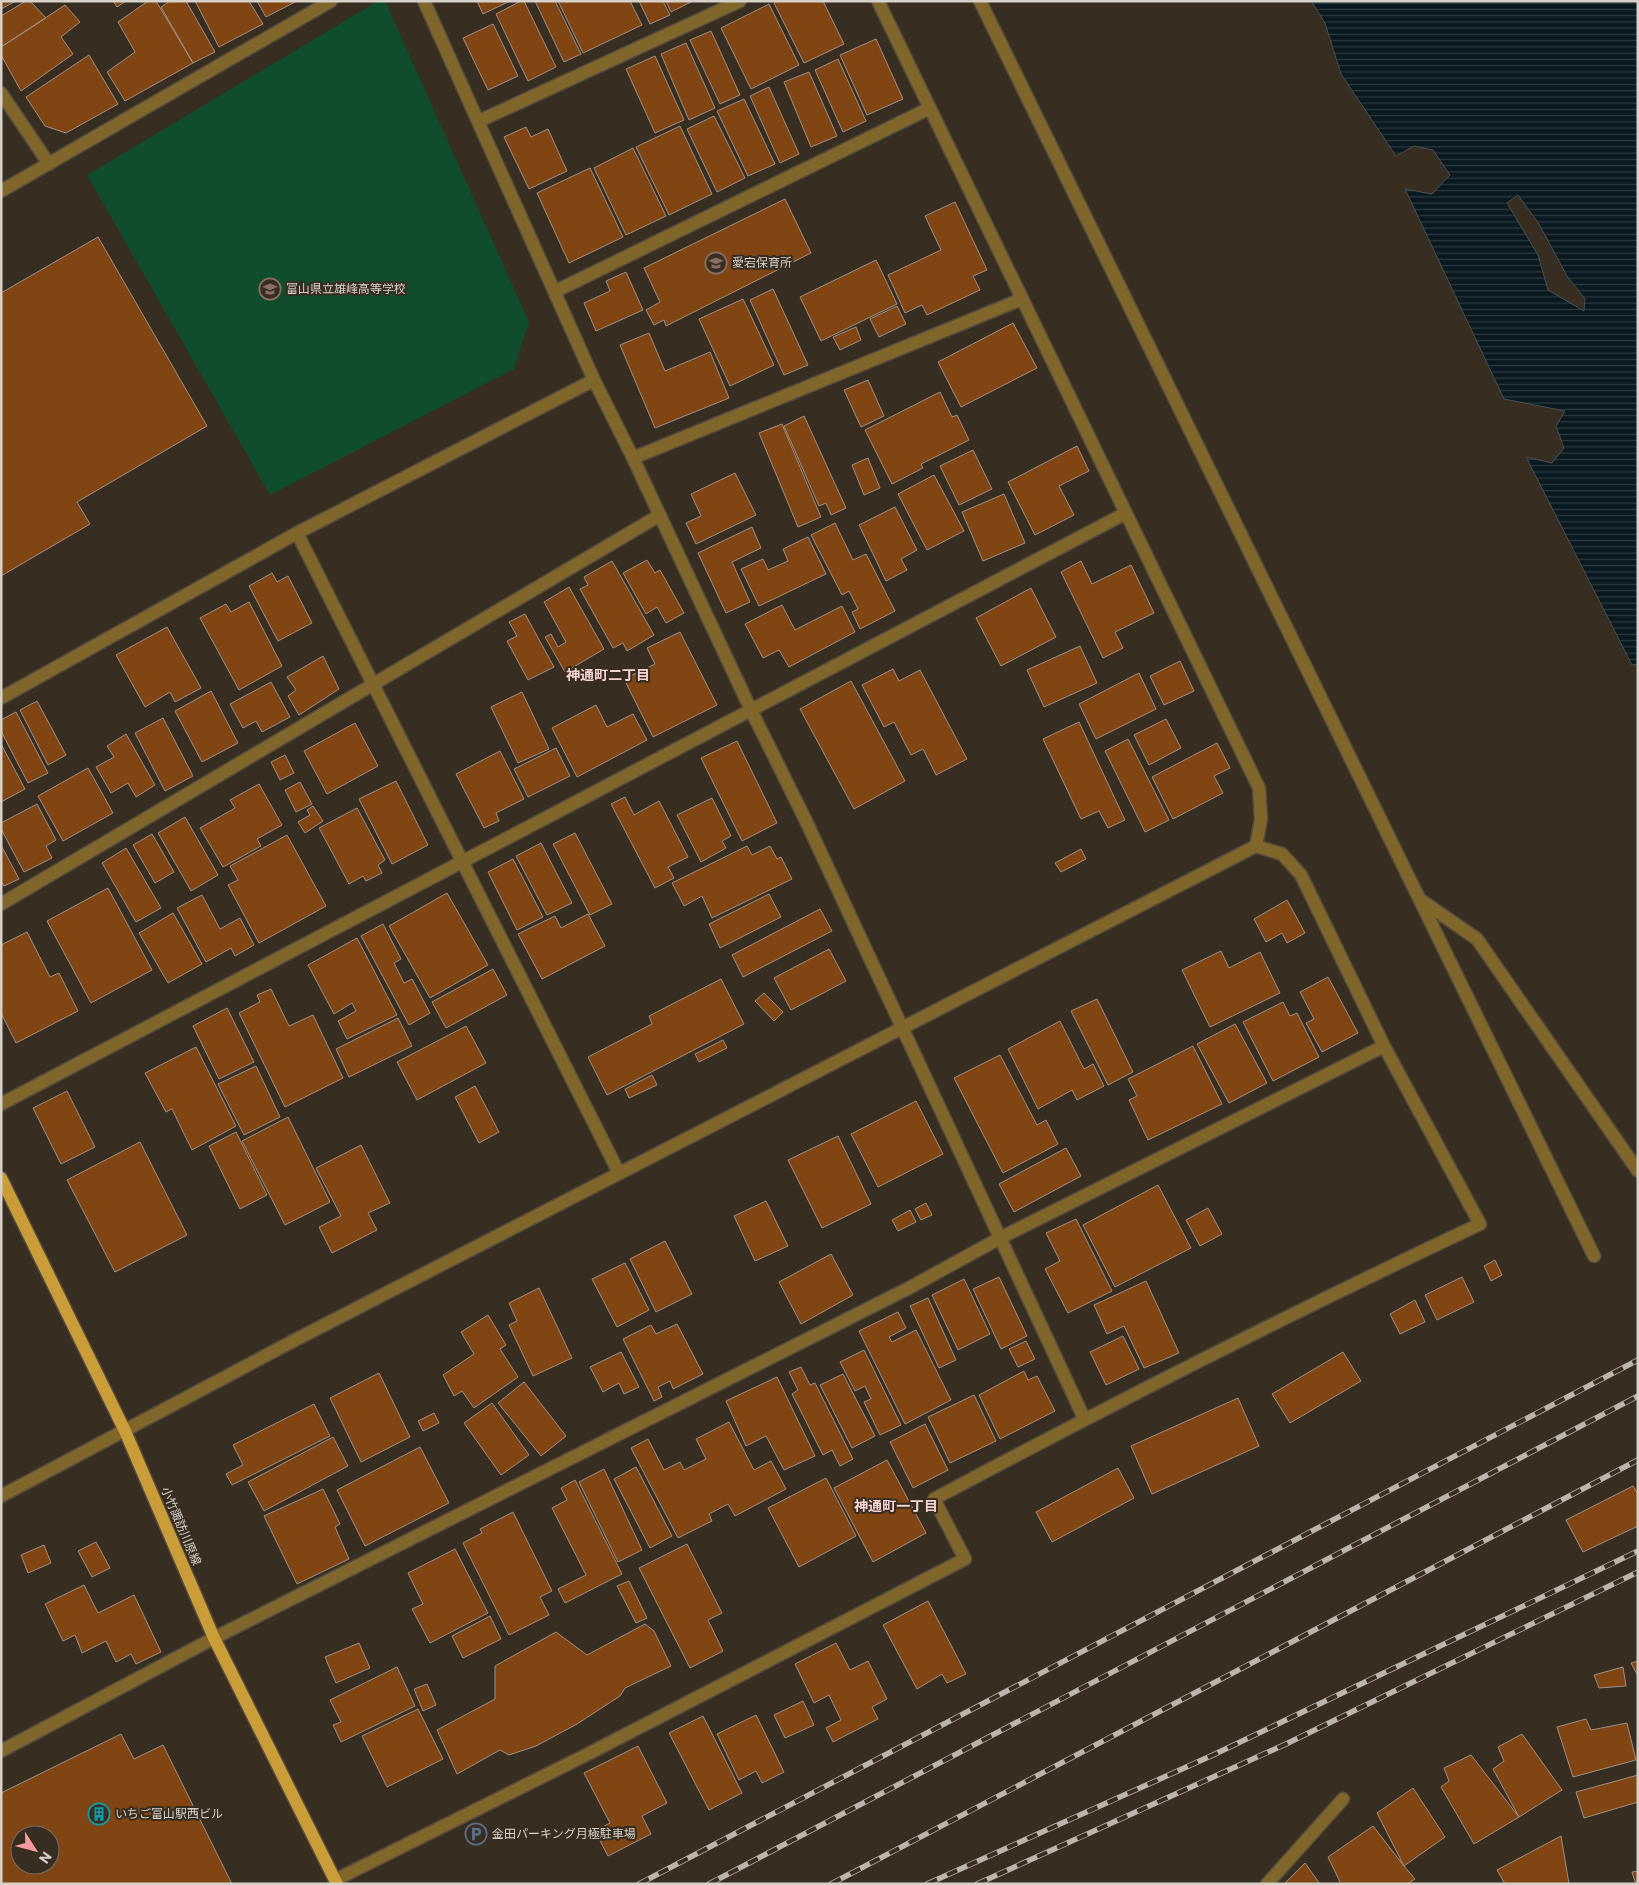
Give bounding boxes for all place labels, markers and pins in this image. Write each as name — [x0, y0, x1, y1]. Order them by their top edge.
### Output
school or university icon: 愛宕保育所 — [704, 251, 728, 275]
place label: 愛宕保育所 — [732, 255, 792, 269]
school or university icon: 富山県立雄峰高等学校 — [258, 277, 282, 301]
place label: 富山県立雄峰高等学校 — [286, 281, 406, 295]
building icon: いちご富山駅西ビル — [87, 1802, 111, 1826]
place label: いちご富山駅西ビル — [115, 1806, 223, 1820]
parking icon: 金田パーキング月極駐車場 — [464, 1822, 488, 1846]
place label: 金田パーキング月極駐車場 — [492, 1826, 636, 1840]

